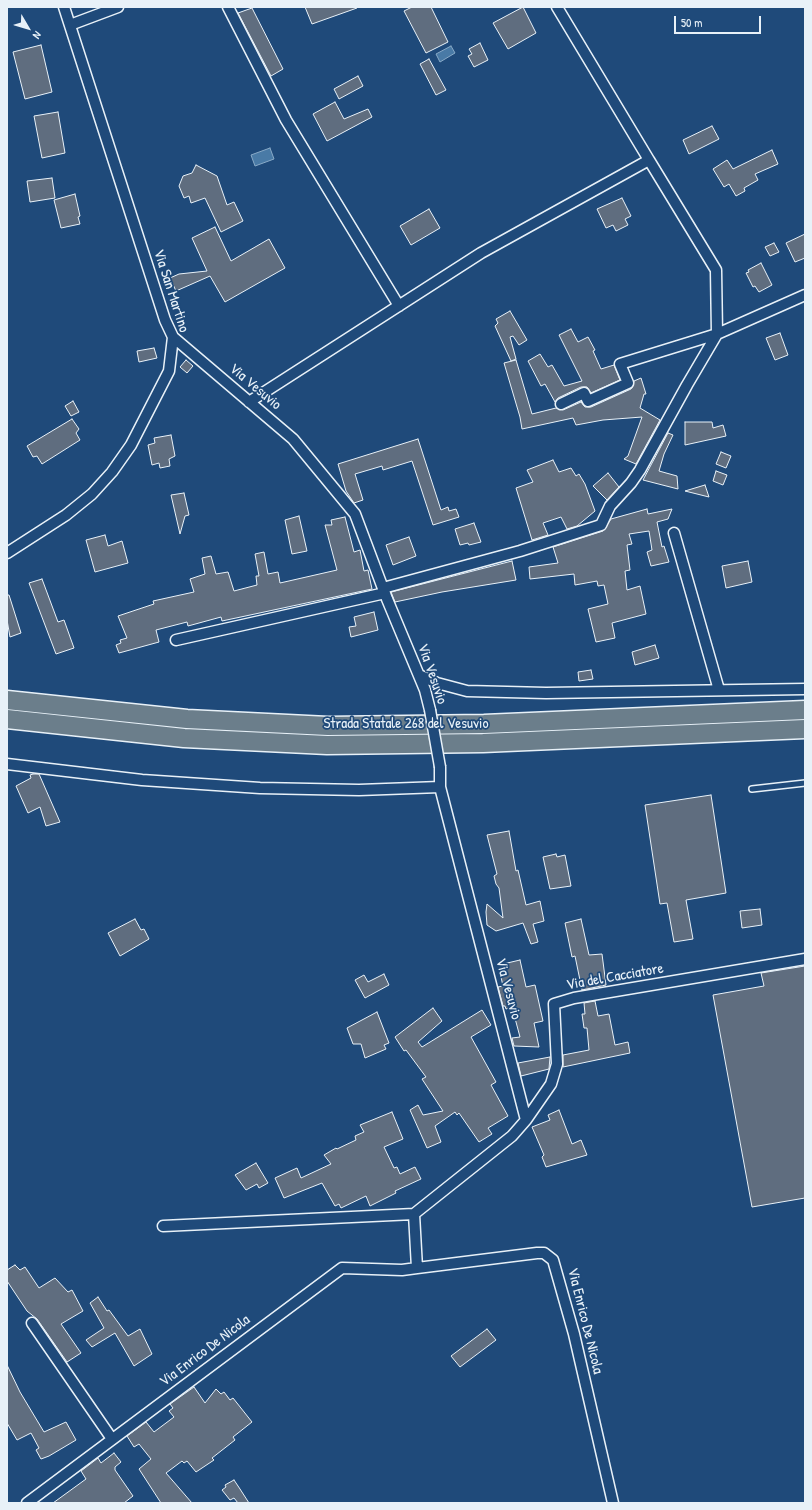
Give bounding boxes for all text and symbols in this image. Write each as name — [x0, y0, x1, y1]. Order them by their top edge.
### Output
north arrow — [8, 8, 48, 48]
scale bar — [676, 8, 763, 34]
text: 50 m — [681, 14, 702, 31]
text: N — [30, 29, 45, 42]
street label: Via San Martino — [149, 247, 193, 335]
street label: Via Vesuvio — [225, 360, 285, 414]
street label: Via Vesuvio — [413, 641, 451, 707]
street label: Strada Statale 268 del Vesuvio — [323, 715, 489, 733]
street label: Via Vesuvio — [491, 956, 525, 1022]
street label: Via del Cacciatore — [565, 960, 665, 994]
street label: Via Enrico De Nicola — [563, 1266, 607, 1376]
street label: Via Enrico De Nicola — [156, 1311, 254, 1391]

